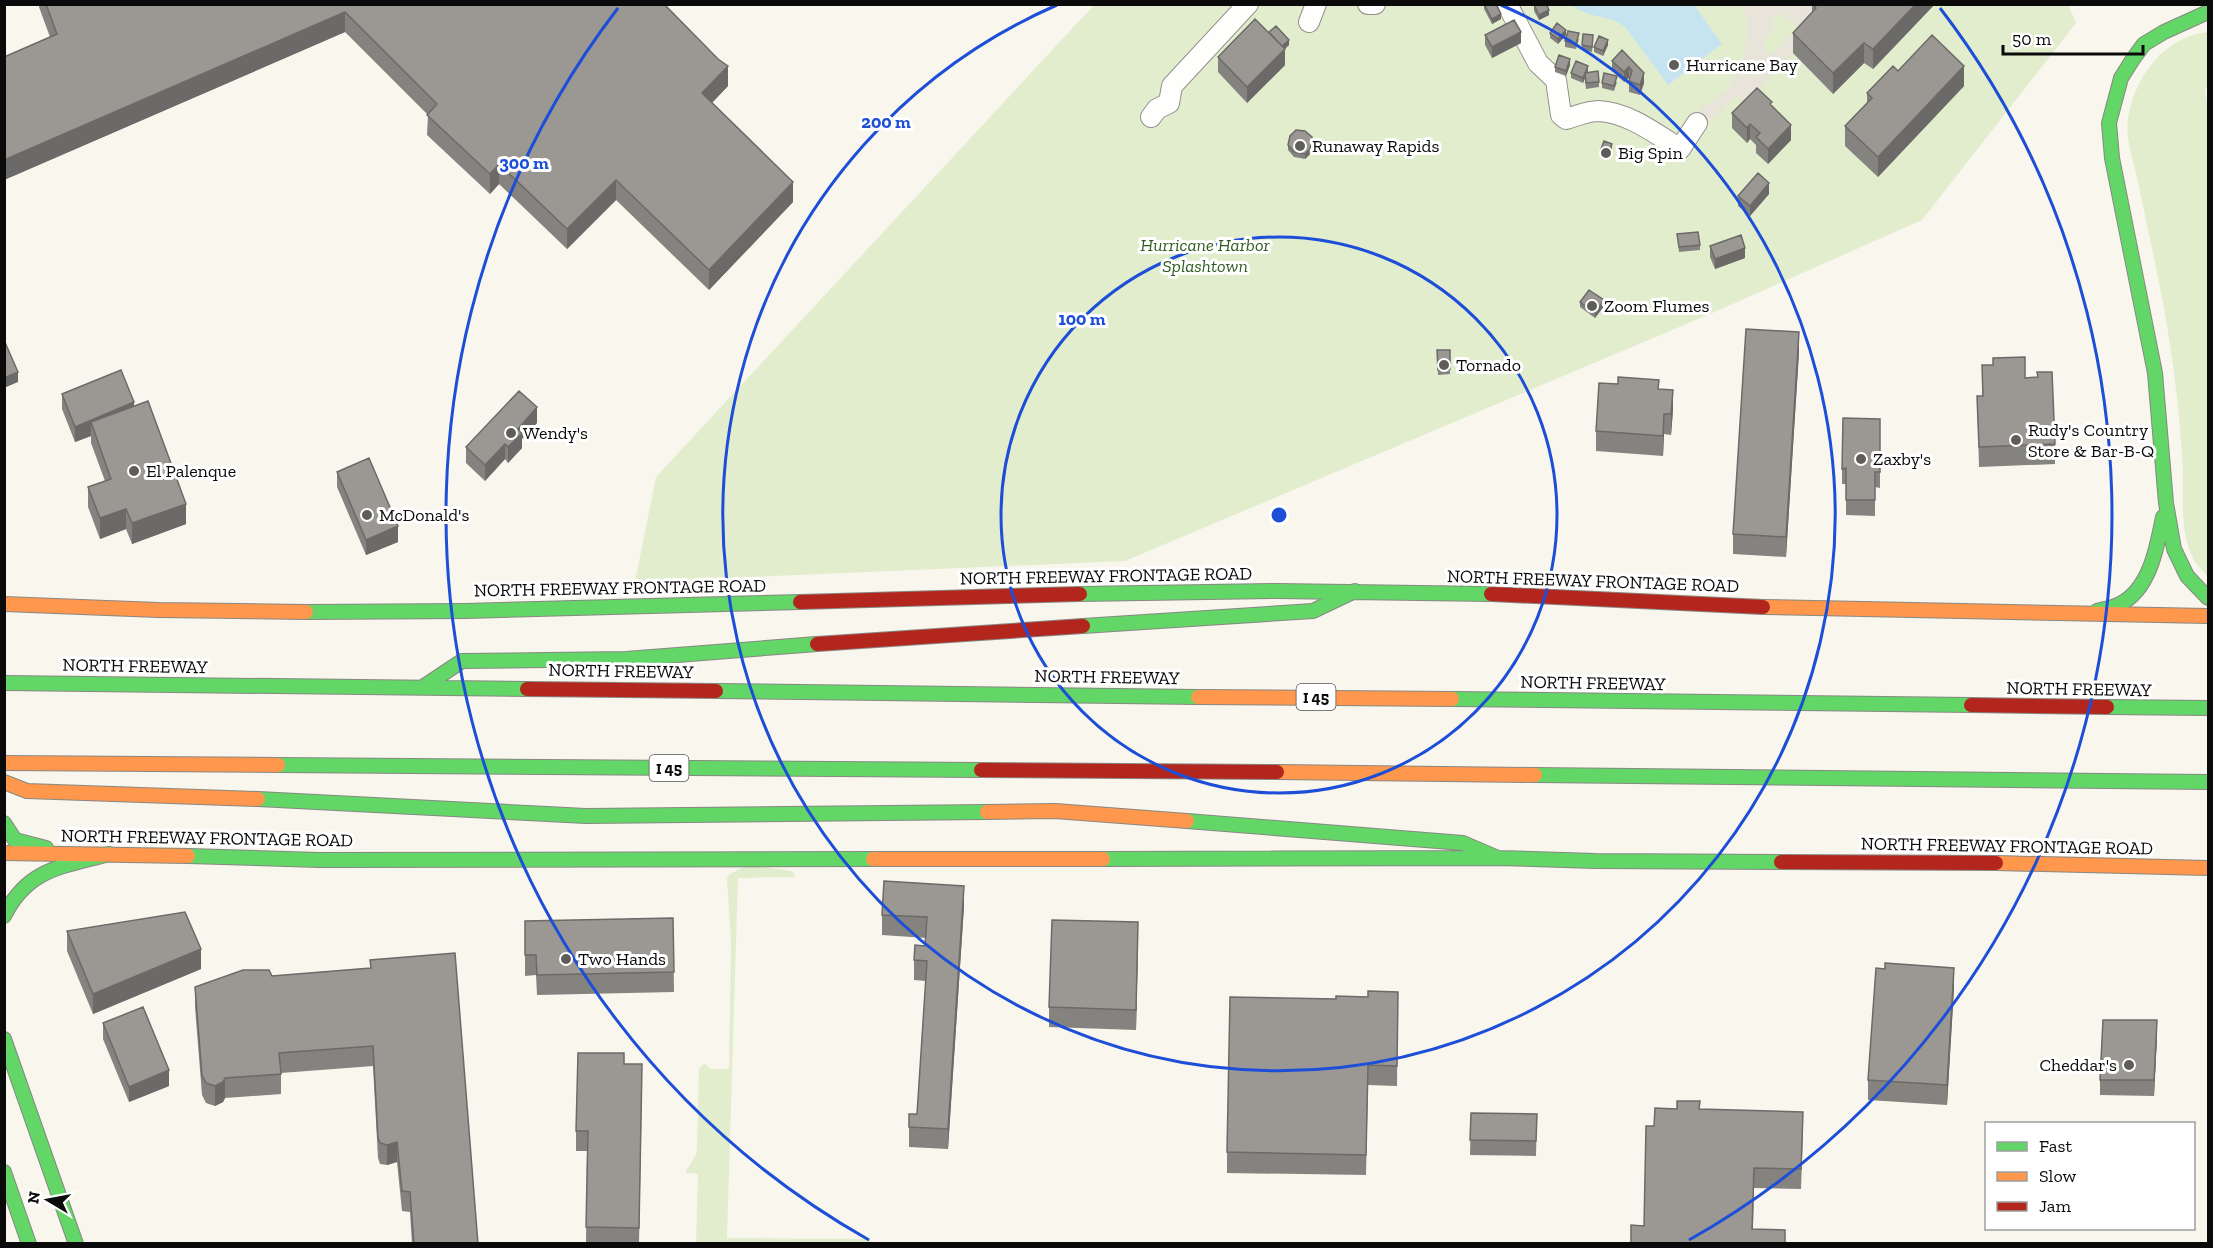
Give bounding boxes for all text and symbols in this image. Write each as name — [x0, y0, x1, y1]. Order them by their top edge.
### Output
scale bar — [2003, 18, 2142, 56]
text: 50 m — [2012, 28, 2052, 50]
place label: Hurricane Bay — [1686, 54, 1799, 76]
marker: Hurricane Bay — [1667, 58, 1681, 72]
text: 200 m — [861, 111, 911, 133]
place label: Runaway Rapids — [1312, 135, 1439, 157]
marker: Runaway Rapids — [1293, 139, 1307, 153]
place label: Big Spin — [1618, 142, 1683, 164]
marker: Big Spin — [1599, 146, 1613, 160]
text: 300 m — [499, 152, 549, 174]
park label: Hurricane Harbor Splashtown — [1140, 234, 1271, 277]
place label: Zoom Flumes — [1604, 295, 1709, 317]
marker: Zoom Flumes — [1585, 299, 1599, 313]
text: 100 m — [1058, 308, 1106, 330]
place label: Tornado — [1456, 354, 1521, 376]
marker: Tornado — [1437, 358, 1451, 372]
place label: Rudy's Country Store & Bar-B-Q — [2028, 419, 2154, 462]
place label: Wendy's — [523, 422, 588, 444]
marker: Wendy's — [504, 426, 518, 440]
marker: Rudy's Country Store & Bar-B-Q — [2009, 433, 2023, 447]
place label: Zaxby's — [1873, 448, 1931, 470]
marker: Zaxby's — [1854, 452, 1868, 466]
place label: El Palenque — [146, 460, 236, 482]
marker: El Palenque — [127, 464, 141, 478]
place label: McDonald's — [379, 504, 469, 526]
centre of rings — [1269, 505, 1289, 525]
marker: McDonald's — [360, 508, 374, 522]
street label: NORTH FREEWAY FRONTAGE ROAD — [960, 562, 1252, 590]
street label: NORTH FREEWAY FRONTAGE ROAD — [1447, 565, 1739, 597]
street label: NORTH FREEWAY FRONTAGE ROAD — [474, 574, 766, 602]
street label: NORTH FREEWAY — [62, 654, 208, 678]
street label: NORTH FREEWAY — [548, 659, 694, 683]
street label: NORTH FREEWAY — [1034, 665, 1180, 689]
street label: NORTH FREEWAY — [1520, 671, 1666, 695]
street label: NORTH FREEWAY — [2006, 677, 2152, 701]
road number: I 45 — [1296, 684, 1336, 710]
road number: I 45 — [650, 755, 688, 781]
street label: NORTH FREEWAY FRONTAGE ROAD — [61, 824, 353, 852]
street label: NORTH FREEWAY FRONTAGE ROAD — [1861, 832, 2153, 860]
place label: Two Hands — [578, 948, 666, 970]
marker: Two Hands — [559, 952, 573, 966]
place label: Cheddar's — [2039, 1054, 2117, 1076]
marker: Cheddar's — [2122, 1058, 2136, 1072]
legend — [1985, 1122, 2195, 1230]
text: Fast — [2039, 1135, 2072, 1157]
text: Slow — [2039, 1165, 2076, 1187]
north arrow — [18, 1170, 78, 1230]
text: N — [23, 1190, 44, 1205]
text: Jam — [2039, 1195, 2071, 1217]

